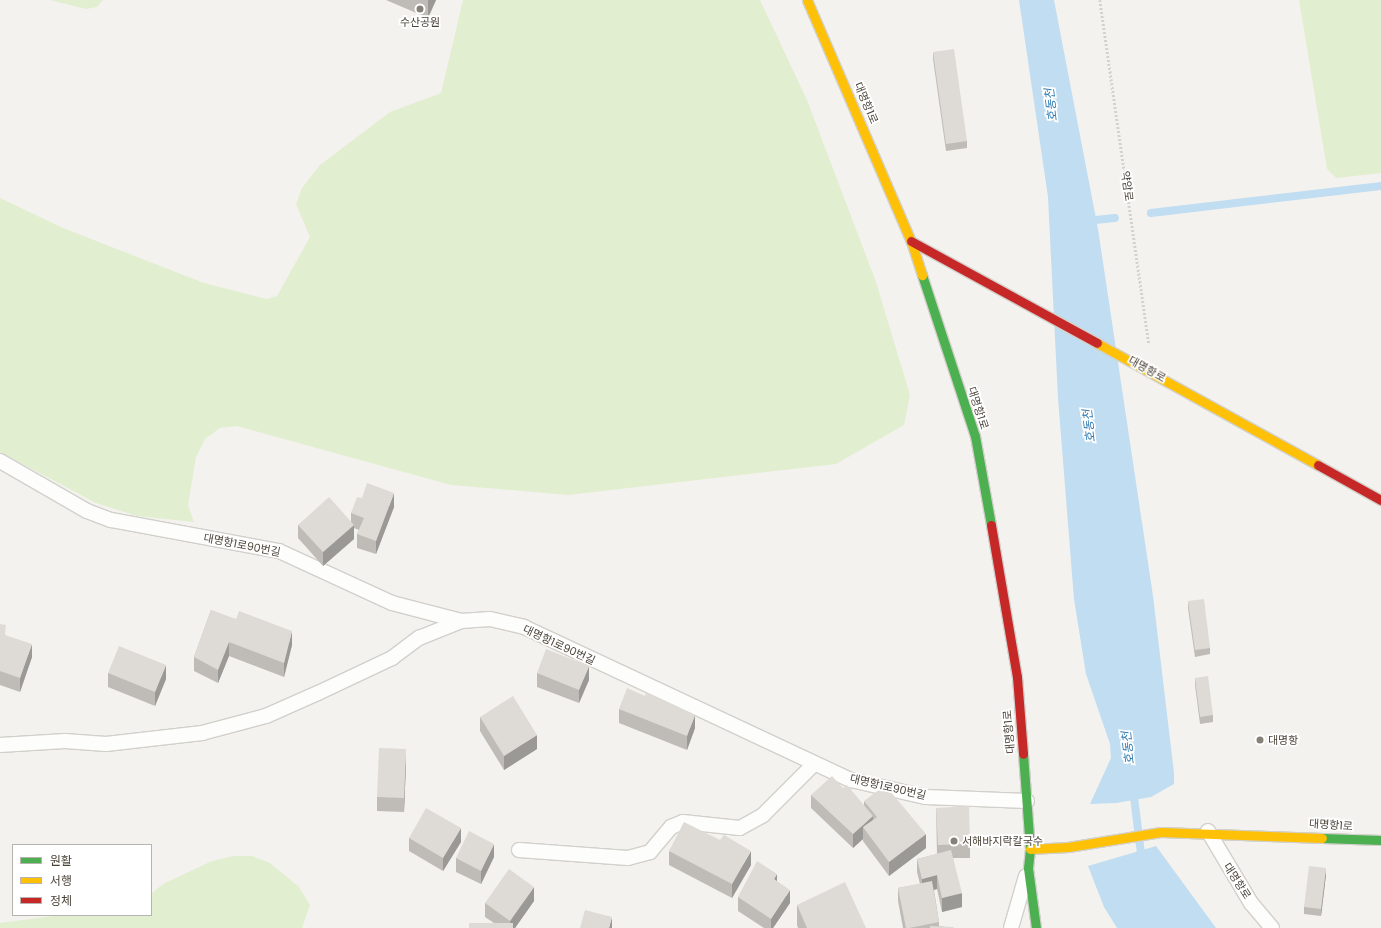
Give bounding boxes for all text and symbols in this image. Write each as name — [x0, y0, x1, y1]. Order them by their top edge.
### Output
marker: 수산공원 — [415, 4, 425, 14]
place label: 수산공원 — [400, 15, 440, 29]
street label: 대명항1로 — [851, 80, 881, 126]
water label: 호동천 — [1042, 88, 1060, 122]
street label: 약암로 — [1118, 170, 1136, 202]
street label: 대명항로 — [1126, 353, 1168, 385]
street label: 대명항1로 — [965, 385, 991, 431]
water label: 호동천 — [1080, 409, 1098, 443]
street label: 대명항1로90번길 — [202, 531, 282, 559]
street label: 대명항1로90번길 — [521, 623, 597, 667]
street label: 대명항1로 — [1001, 710, 1017, 754]
water label: 호동천 — [1119, 731, 1137, 765]
place label: 대명항 — [1268, 733, 1298, 747]
marker: 대명항 — [1255, 735, 1265, 745]
street label: 대명항1로90번길 — [848, 772, 928, 802]
street label: 대명항1로 — [1309, 817, 1353, 833]
place label: 서해바지락칼국수 — [962, 834, 1043, 848]
marker: 서해바지락칼국수 — [949, 836, 959, 846]
legend — [12, 844, 152, 916]
text: 원활 — [50, 852, 72, 869]
street label: 대명항로 — [1220, 860, 1254, 902]
text: 서행 — [50, 872, 72, 889]
text: 정체 — [50, 892, 72, 909]

